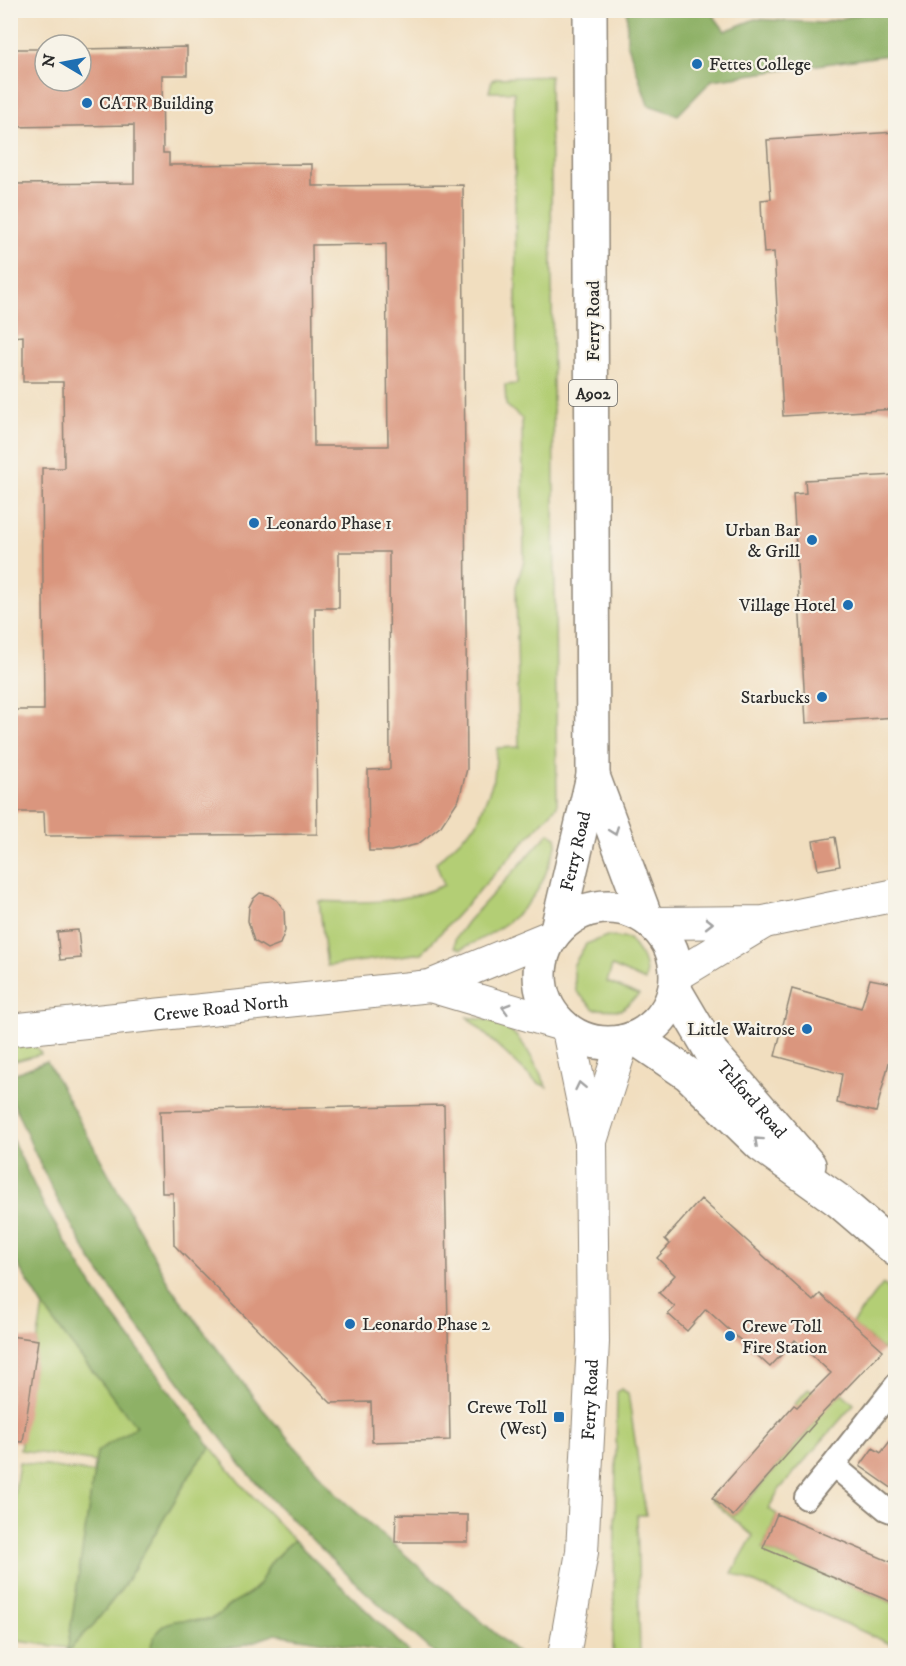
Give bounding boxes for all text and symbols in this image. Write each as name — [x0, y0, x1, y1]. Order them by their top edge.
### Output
north arrow — [33, 33, 93, 93]
text: N — [38, 52, 60, 69]
place label: Fettes College — [709, 54, 811, 76]
marker: Fettes College — [690, 57, 704, 71]
place label: CATR Building — [99, 93, 214, 115]
marker: CATR Building — [80, 96, 94, 110]
street label: Ferry Road — [583, 280, 605, 362]
road number: A902 — [569, 380, 617, 406]
place label: Leonardo Phase 1 — [266, 513, 392, 535]
marker: Leonardo Phase 1 — [247, 516, 261, 530]
place label: Urban Bar & Grill — [725, 520, 801, 563]
marker: Urban Bar & Grill — [805, 533, 819, 547]
place label: Village Hotel — [738, 595, 837, 617]
marker: Village Hotel — [841, 598, 855, 612]
place label: Starbucks — [741, 687, 810, 709]
marker: Starbucks — [815, 690, 829, 704]
street label: Ferry Road — [556, 809, 596, 893]
one-way arrow — [607, 824, 619, 835]
one-way arrow — [704, 917, 713, 929]
street label: Crewe Road North — [153, 991, 290, 1027]
one-way arrow — [501, 1003, 512, 1015]
place label: Little Waitrose — [687, 1019, 795, 1041]
marker: Little Waitrose — [800, 1022, 814, 1036]
street label: Telford Road — [711, 1056, 791, 1143]
one-way arrow — [574, 1081, 587, 1091]
one-way arrow — [754, 1138, 765, 1149]
place label: Leonardo Phase 2 — [362, 1314, 490, 1336]
place label: Crewe Toll Fire Station — [742, 1316, 828, 1359]
marker: Leonardo Phase 2 — [343, 1317, 357, 1331]
marker: Crewe Toll Fire Station — [723, 1329, 737, 1343]
street label: Ferry Road — [578, 1359, 604, 1441]
place label: Crewe Toll (West) — [467, 1397, 548, 1440]
marker: Crewe Toll (West) — [552, 1410, 566, 1424]

